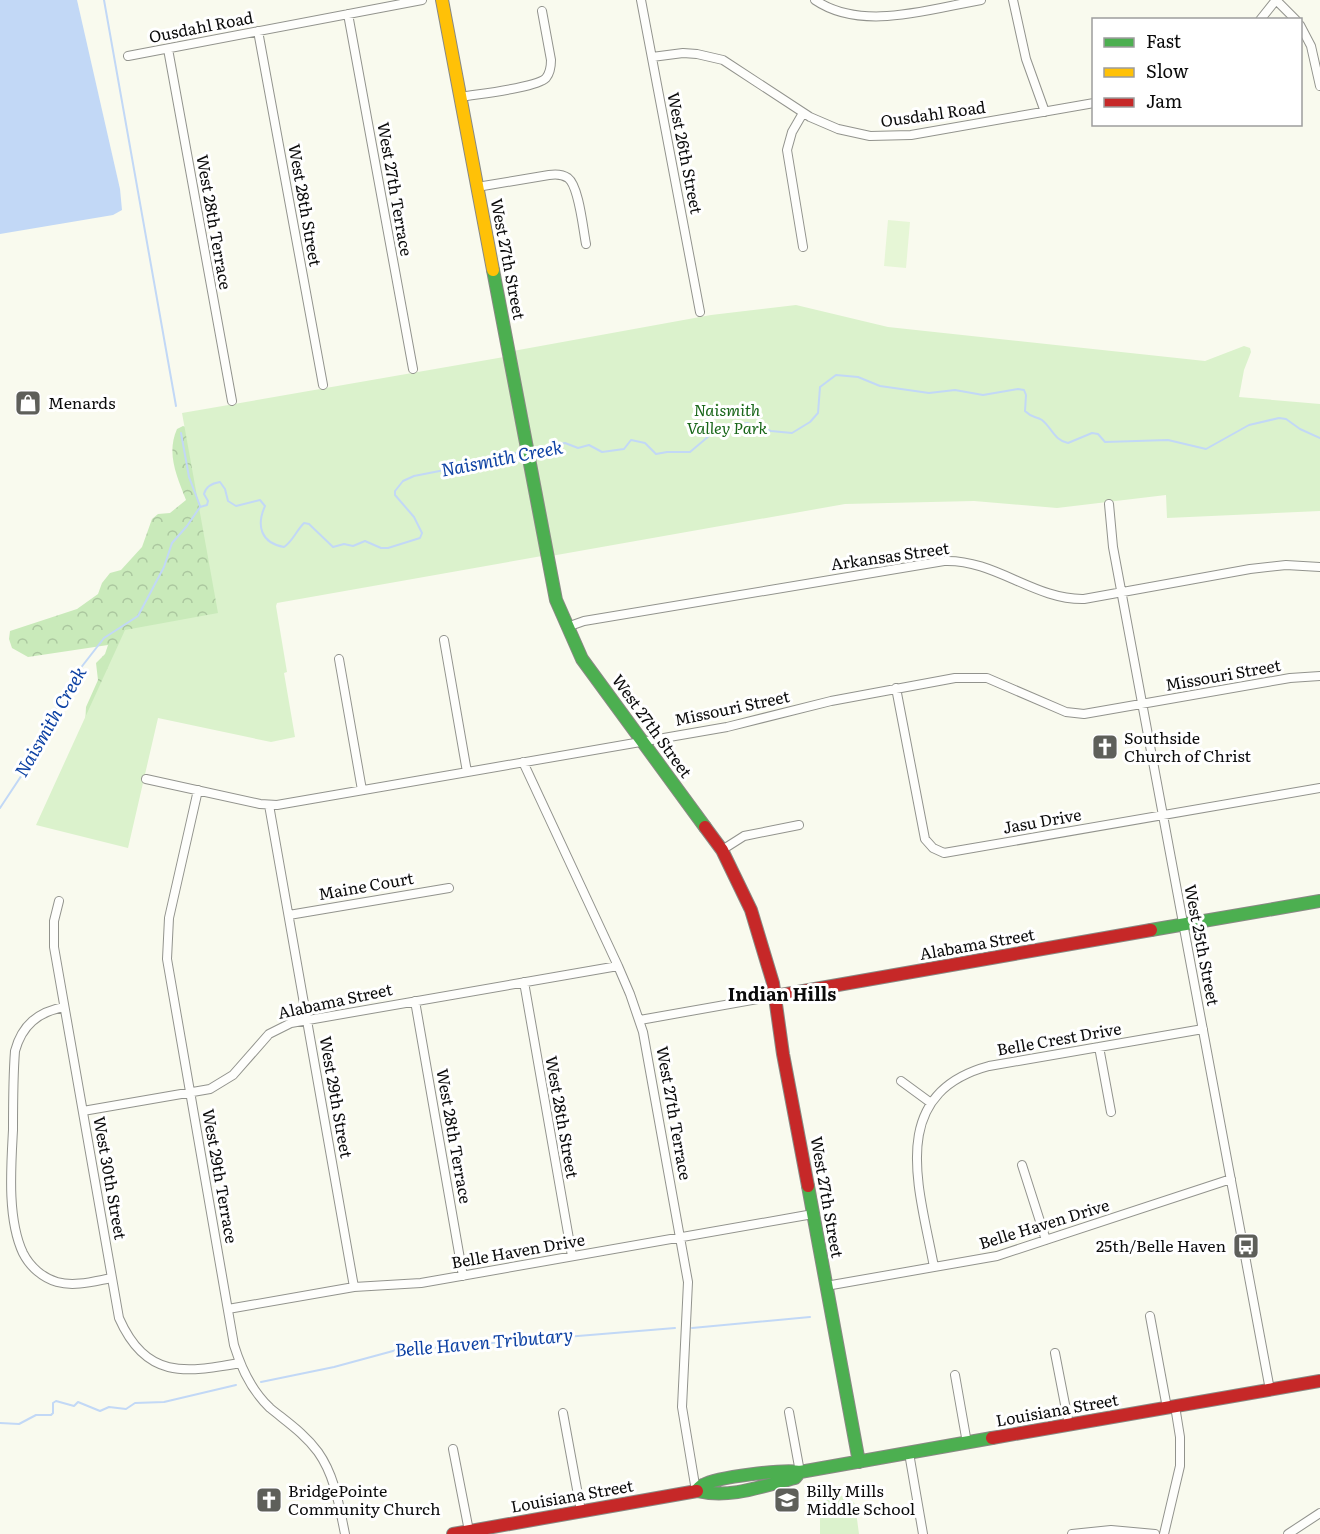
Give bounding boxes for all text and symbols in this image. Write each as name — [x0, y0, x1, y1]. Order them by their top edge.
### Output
street label: Ousdahl Road — [147, 4, 255, 48]
legend — [1092, 18, 1302, 126]
text: Fast — [1146, 27, 1182, 54]
text: Slow — [1146, 57, 1189, 84]
text: Jam — [1146, 87, 1182, 114]
street label: West 26th Street — [662, 90, 710, 216]
street label: Ousdahl Road — [879, 94, 987, 132]
street label: West 27th Terrace — [372, 120, 420, 258]
street label: West 28th Street — [283, 142, 329, 268]
street label: West 28th Terrace — [191, 152, 239, 291]
street label: West 27th Street — [485, 196, 533, 322]
shop icon: Menards — [13, 388, 43, 418]
place label: Menards — [48, 390, 115, 414]
park label: Naismith Valley Park — [687, 397, 768, 439]
water label: Naismith Creek — [439, 432, 565, 483]
street label: Arkansas Street — [829, 535, 951, 575]
street label: Missouri Street — [1163, 652, 1283, 696]
water label: Naismith Creek — [7, 661, 92, 781]
street label: West 27th Street — [607, 669, 699, 783]
street label: Missouri Street — [672, 683, 792, 731]
place label: Southside Church of Christ — [1124, 725, 1252, 767]
church icon: Southside Church of Christ — [1090, 732, 1120, 762]
street label: Jasu Drive — [1001, 801, 1083, 839]
street label: Maine Court — [316, 865, 416, 905]
street label: West 25th Street — [1179, 882, 1227, 1008]
street label: Alabama Street — [917, 921, 1037, 965]
street label: Alabama Street — [275, 976, 395, 1024]
district label: Indian Hills — [728, 980, 836, 1007]
street label: Belle Crest Drive — [995, 1015, 1123, 1061]
street label: West 29th Street — [314, 1034, 360, 1160]
street label: West 27th Terrace — [651, 1044, 699, 1182]
street label: West 28th Street — [540, 1054, 586, 1180]
street label: West 28th Terrace — [431, 1066, 479, 1205]
street label: West 29th Terrace — [197, 1107, 245, 1245]
street label: West 30th Street — [88, 1114, 134, 1242]
street label: West 27th Street — [805, 1134, 851, 1260]
street label: Belle Haven Drive — [976, 1192, 1112, 1254]
street label: Belle Haven Drive — [449, 1226, 586, 1274]
bus stop icon: 25th/Belle Haven — [1231, 1231, 1261, 1261]
place label: 25th/Belle Haven — [1096, 1233, 1226, 1257]
water label: Belle Haven Tributary — [394, 1320, 574, 1363]
street label: Louisiana Street — [994, 1386, 1121, 1432]
street label: Louisiana Street — [509, 1472, 636, 1518]
place label: BridgePointe Community Church — [288, 1478, 441, 1520]
place label: Billy Mills Middle School — [806, 1478, 915, 1520]
church icon: BridgePointe Community Church — [254, 1485, 284, 1515]
school or university icon: Billy Mills Middle School — [772, 1485, 802, 1515]

